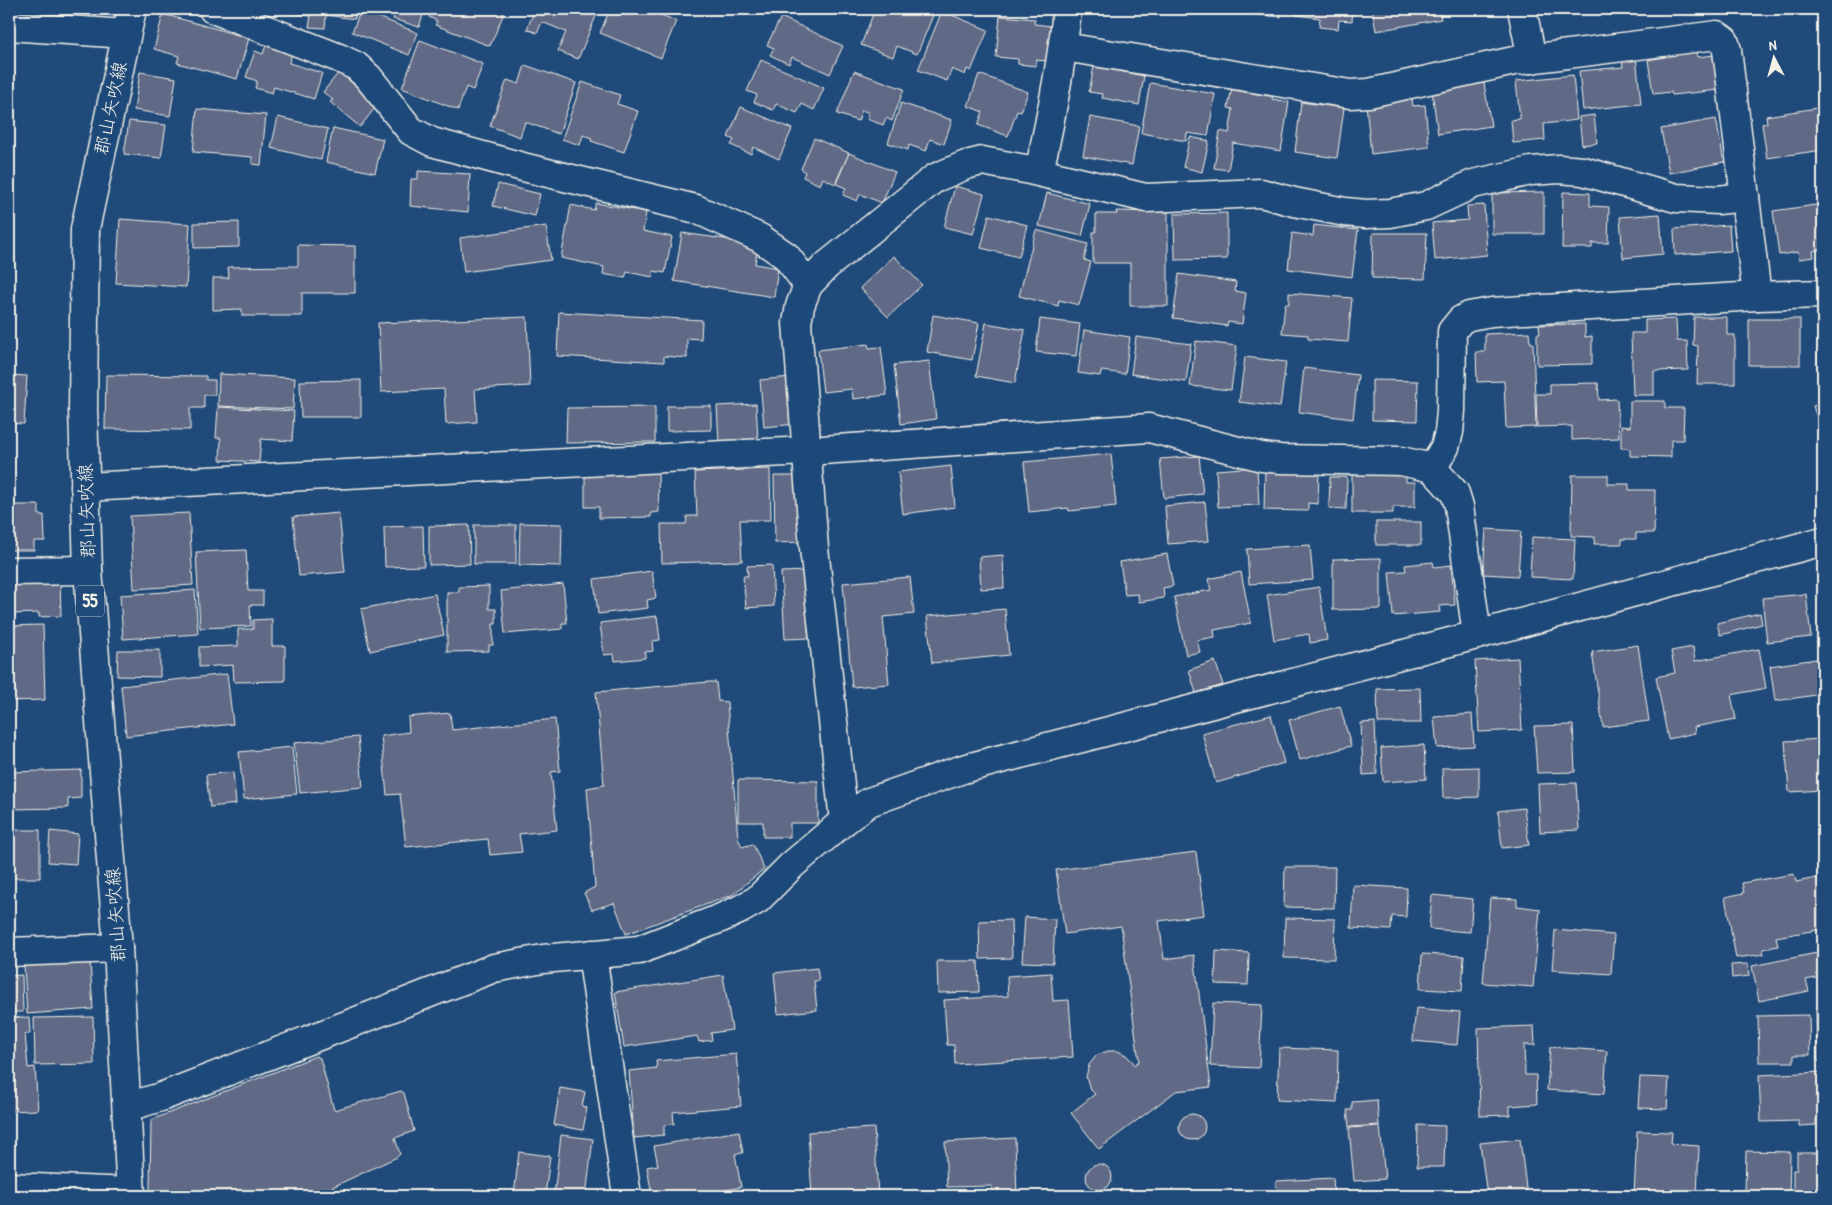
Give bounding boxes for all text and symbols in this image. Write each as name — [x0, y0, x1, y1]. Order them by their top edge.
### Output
north arrow — [1750, 32, 1800, 82]
text: N — [1768, 35, 1778, 54]
street label: 郡山矢吹線 — [87, 59, 133, 157]
street label: 郡山矢吹線 — [71, 463, 101, 559]
road number: 55 — [76, 586, 104, 616]
street label: 郡山矢吹線 — [99, 867, 131, 963]

